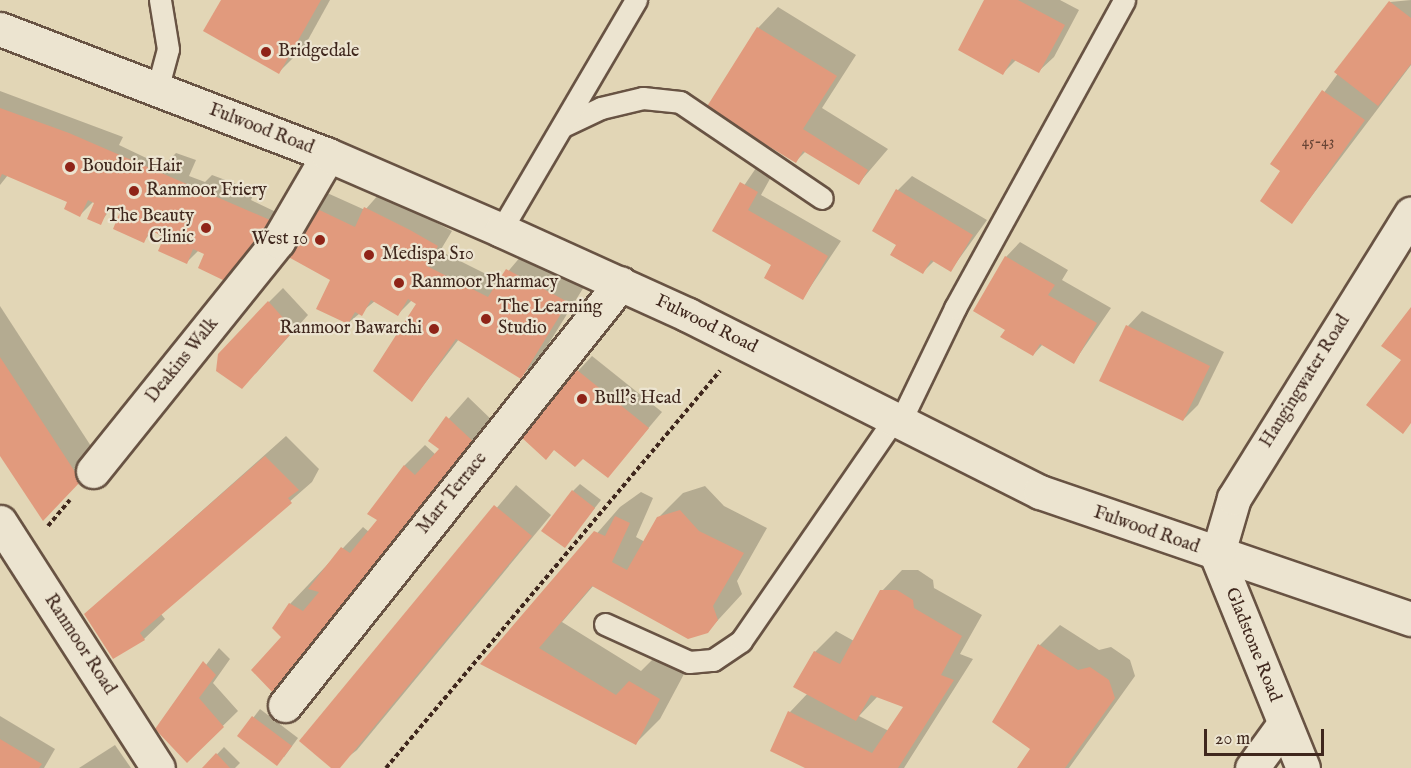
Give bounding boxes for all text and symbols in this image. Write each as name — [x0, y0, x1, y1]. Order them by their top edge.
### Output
place label: Bridgedale — [278, 41, 359, 63]
marker: Bridgedale — [259, 45, 273, 59]
street label: Fulwood Road — [206, 100, 316, 160]
house number: 45-43 — [1302, 133, 1334, 151]
place label: Boudoir Hair — [82, 156, 182, 178]
marker: Boudoir Hair — [63, 160, 77, 174]
place label: Ranmoor Friery — [146, 180, 267, 202]
marker: Ranmoor Friery — [127, 184, 141, 198]
place label: The Beauty Clinic — [107, 207, 194, 250]
marker: The Beauty Clinic — [199, 221, 213, 235]
place label: West 10 — [252, 229, 308, 251]
marker: West 10 — [313, 233, 327, 247]
place label: Medispa S10 — [382, 244, 474, 266]
marker: Medispa S10 — [360, 246, 378, 264]
place label: Ranmoor Pharmacy — [411, 272, 558, 294]
marker: Ranmoor Pharmacy — [392, 276, 406, 290]
street label: Fulwood Road — [652, 291, 760, 359]
place label: The Learning Studio — [498, 298, 602, 340]
marker: The Learning Studio — [479, 312, 493, 326]
street label: Hangingwater Road — [1256, 312, 1356, 452]
street label: Deakins Walk — [142, 314, 224, 408]
place label: Ranmoor Bawarchi — [280, 318, 422, 340]
marker: Ranmoor Bawarchi — [427, 322, 441, 336]
place label: Bull's Head — [594, 388, 681, 410]
marker: Bull's Head — [575, 392, 589, 406]
street label: Marr Terrace — [414, 449, 492, 539]
street label: Fulwood Road — [1090, 503, 1202, 559]
street label: Gladstone Road — [1219, 585, 1285, 705]
street label: Ranmoor Road — [39, 591, 119, 699]
scale bar — [1207, 717, 1327, 755]
text: 20 m — [1215, 728, 1250, 751]

